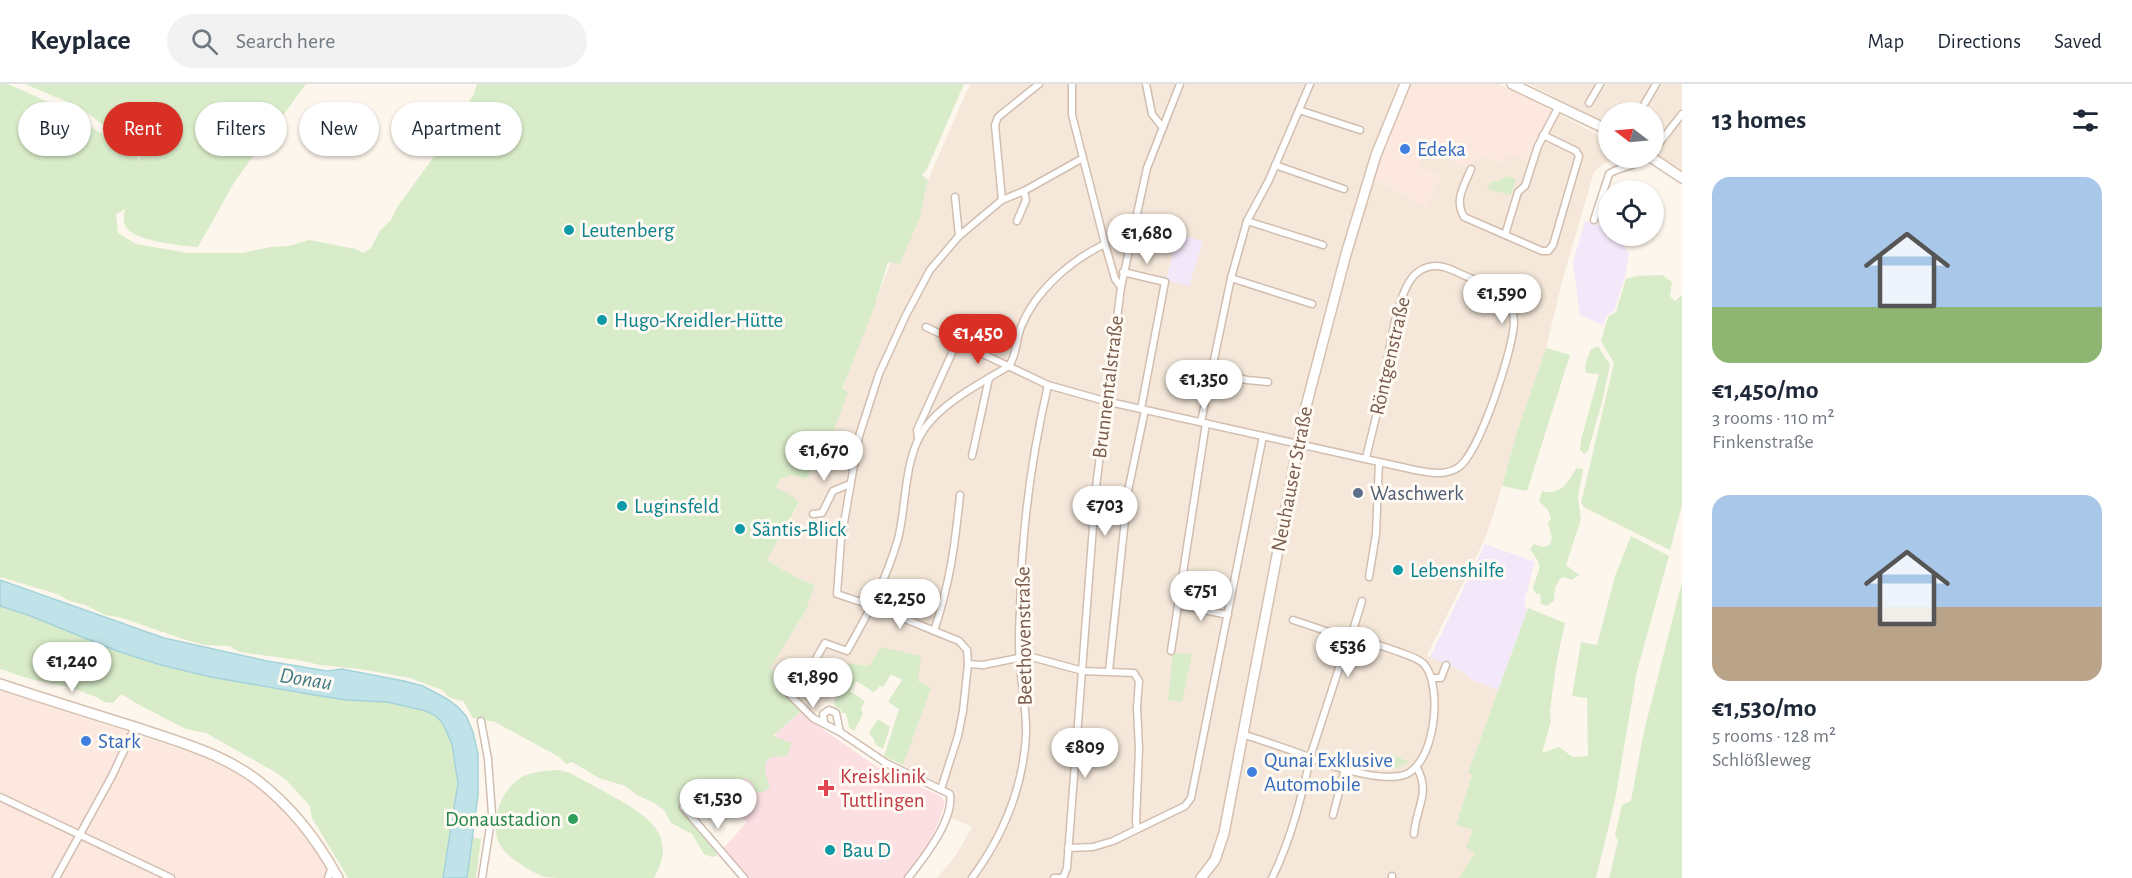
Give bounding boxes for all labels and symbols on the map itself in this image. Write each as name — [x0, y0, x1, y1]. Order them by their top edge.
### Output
north arrow — [1598, 102, 1664, 168]
place label: Edeka — [1417, 139, 1466, 160]
marker: Edeka — [1398, 142, 1412, 156]
pin: €1,680 — [1098, 214, 1196, 265]
place label: Leutenberg — [581, 220, 675, 241]
marker: Leutenberg — [562, 223, 576, 237]
pin: €1,590 — [1453, 274, 1551, 325]
street label: Röntgenstraße — [1366, 295, 1414, 417]
place label: Hugo-Kreidler-Hütte — [614, 310, 783, 331]
marker: Hugo-Kreidler-Hütte — [595, 313, 609, 327]
pin: €1,450 — [929, 314, 1027, 365]
street label: Brunnentalstraße — [1089, 314, 1127, 460]
pin: €1,350 — [1155, 360, 1253, 411]
street label: Neuhauser Straße — [1268, 405, 1316, 553]
pin: €1,670 — [775, 431, 873, 482]
place label: Waschwerk — [1370, 483, 1464, 504]
pin: €703 — [1069, 486, 1141, 537]
marker: Waschwerk — [1351, 486, 1365, 500]
place label: Luginsfeld — [634, 496, 719, 517]
marker: Luginsfeld — [615, 499, 629, 513]
place label: Säntis-Blick — [752, 519, 847, 540]
marker: Säntis-Blick — [733, 522, 747, 536]
place label: Lebenshilfe — [1410, 560, 1504, 581]
marker: Lebenshilfe — [1391, 563, 1405, 577]
street label: Beethovenstraße — [1012, 566, 1036, 706]
pin: €751 — [1165, 571, 1237, 622]
pin: €2,250 — [851, 579, 949, 630]
pin: €536 — [1312, 627, 1384, 678]
pin: €1,240 — [23, 642, 121, 693]
pin: €1,890 — [764, 658, 862, 709]
water label: Donau — [278, 664, 334, 694]
pin: €809 — [1049, 728, 1121, 779]
place label: Stark — [98, 731, 141, 752]
marker: Stark — [79, 734, 93, 748]
place label: Qunai Exklusive Automobile — [1264, 750, 1393, 795]
marker: Qunai Exklusive Automobile — [1245, 765, 1259, 779]
place label: Kreisklinik Tuttlingen — [840, 766, 926, 811]
pin: €1,530 — [669, 779, 767, 830]
marker: Kreisklinik Tuttlingen — [817, 779, 835, 797]
place label: Donaustadion — [445, 809, 561, 830]
marker: Donaustadion — [566, 812, 580, 826]
place label: Bau D — [842, 840, 891, 861]
marker: Bau D — [823, 843, 837, 857]

